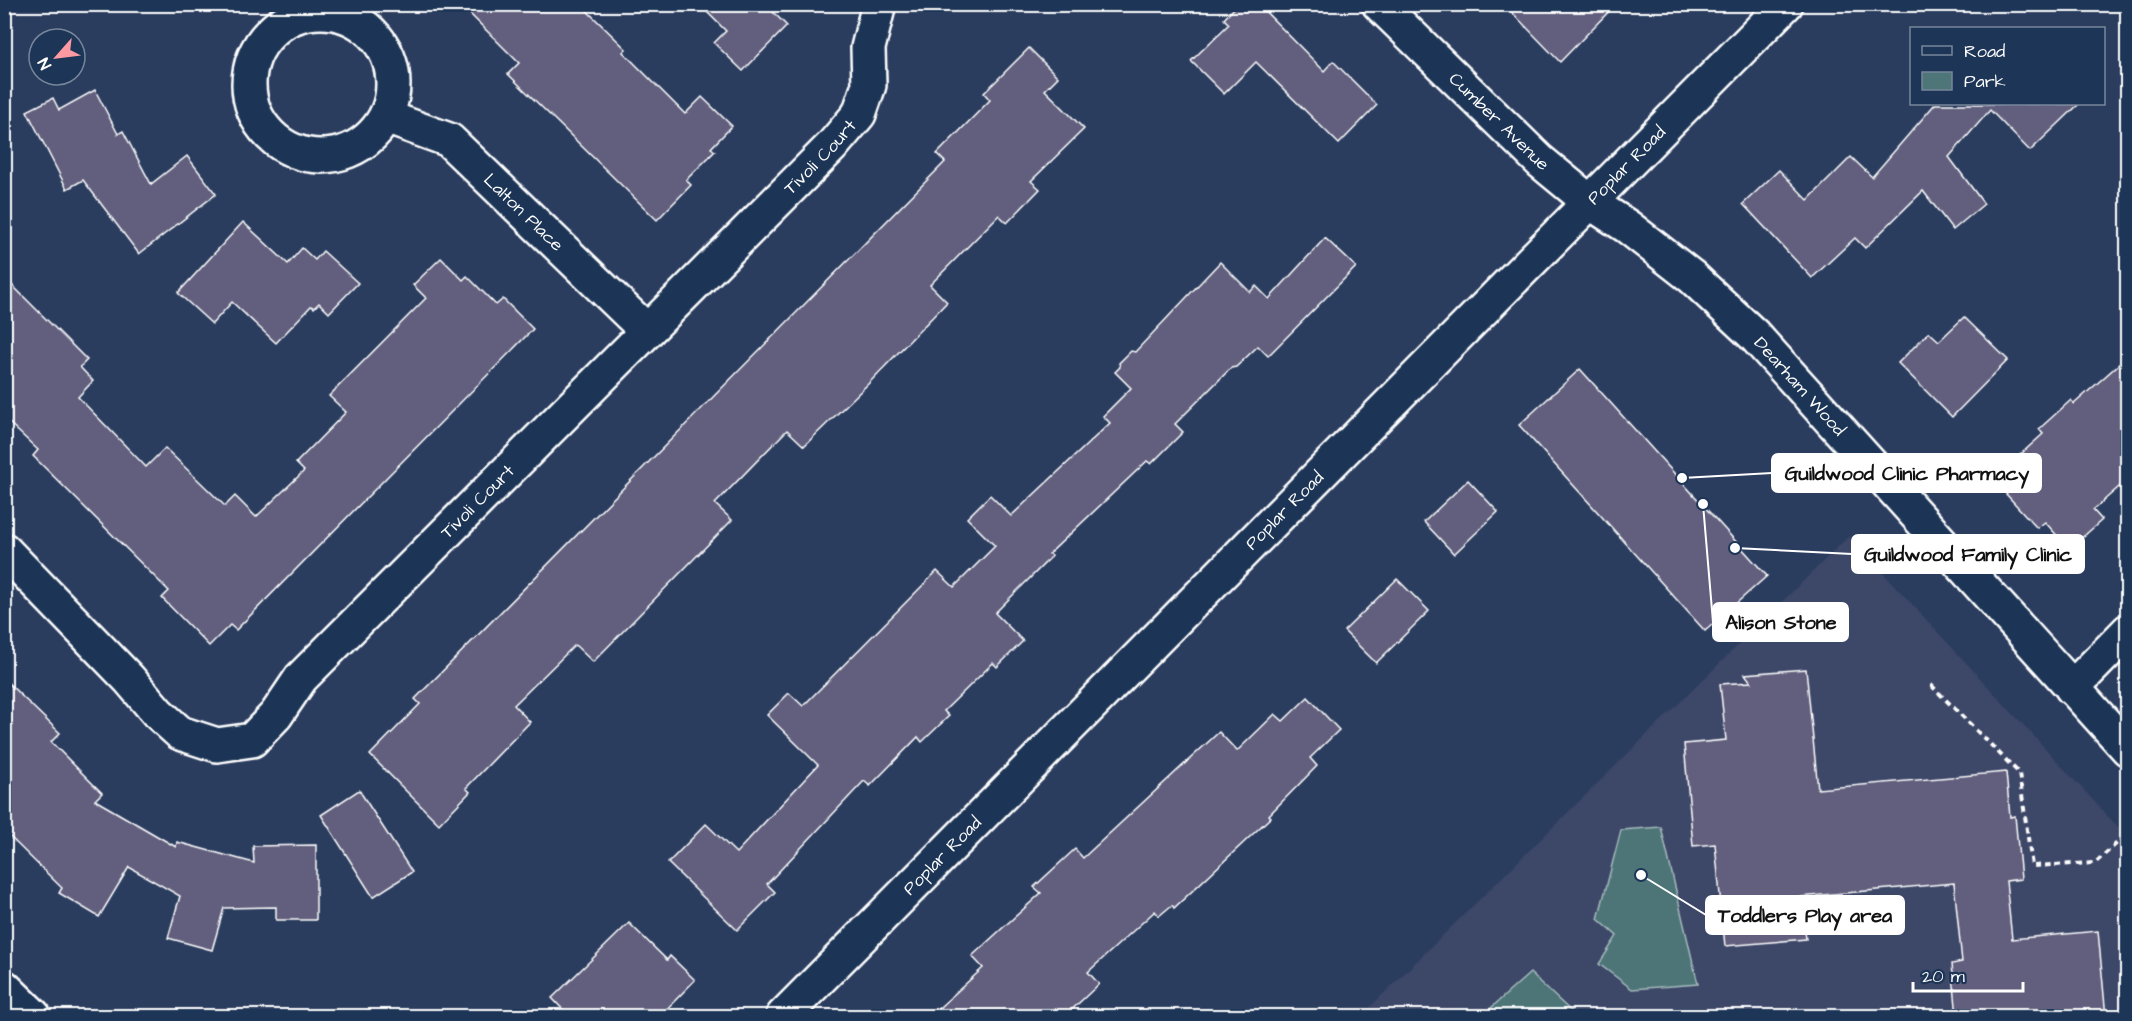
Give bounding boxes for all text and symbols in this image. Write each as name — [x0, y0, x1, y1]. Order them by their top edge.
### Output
north arrow — [27, 27, 87, 87]
legend — [1910, 27, 2105, 105]
text: Road — [1964, 39, 2005, 64]
text: N — [33, 54, 57, 73]
street label: Cumber Avenue — [1443, 67, 1555, 177]
text: Park — [1964, 69, 2006, 94]
street label: Tivoli Court — [778, 114, 863, 200]
street label: Poplar Road — [1582, 120, 1672, 211]
street label: Lalton Place — [478, 168, 569, 257]
street label: Dearham Wood — [1748, 331, 1851, 442]
callout: Guildwood Clinic Pharmacy — [1772, 454, 2041, 492]
street label: Tivoli Court — [435, 459, 521, 544]
text: Guildwood Clinic Pharmacy — [1785, 460, 2029, 489]
street label: Poplar Road — [1240, 466, 1329, 556]
callout: Guildwood Family Clinic — [1852, 535, 2084, 573]
text: Guildwood Family Clinic — [1864, 541, 2072, 570]
callout: Alison Stone — [1713, 603, 1848, 641]
text: Alison Stone — [1725, 609, 1837, 637]
street label: Poplar Road — [898, 811, 987, 901]
callout: Toddlers Play area — [1706, 896, 1904, 934]
text: Toddlers Play area — [1717, 902, 1893, 931]
scale bar — [1913, 955, 2022, 993]
text: 20 m — [1922, 964, 1965, 989]

